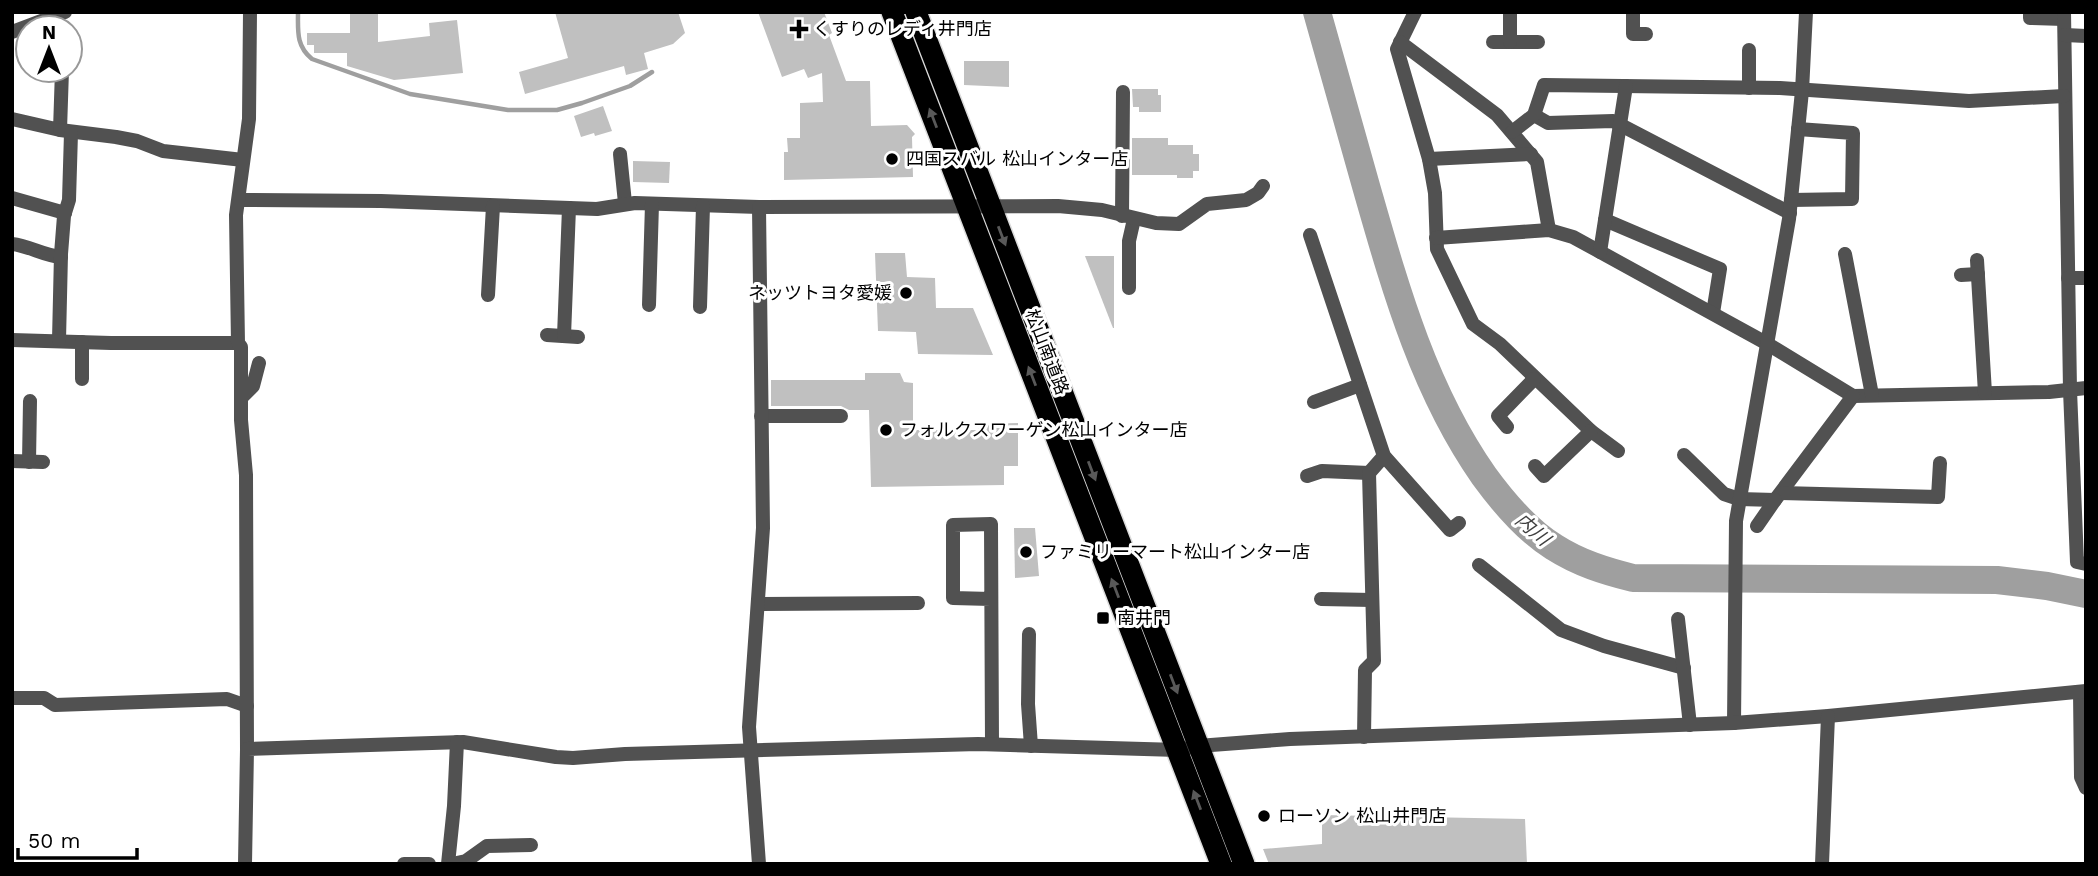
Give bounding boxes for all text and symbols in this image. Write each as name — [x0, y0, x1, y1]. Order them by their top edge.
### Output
north arrow — [14, 14, 84, 84]
place label: くすりのレディ井門店 — [813, 18, 992, 39]
text: N — [42, 21, 56, 44]
marker: くすりのレディ井門店 — [791, 21, 807, 37]
one-way arrow — [927, 107, 938, 128]
place label: 四国スバル 松山インター店 — [906, 148, 1128, 169]
marker: 四国スバル 松山インター店 — [884, 151, 900, 167]
one-way arrow — [996, 226, 1007, 247]
place label: ネッツトヨタ愛媛 — [748, 282, 892, 303]
marker: ネッツトヨタ愛媛 — [898, 285, 914, 301]
street label: 松山南道路 — [1022, 306, 1073, 398]
one-way arrow — [1027, 365, 1038, 386]
place label: フォルクスワーゲン松山インター店 — [900, 419, 1187, 440]
marker: フォルクスワーゲン松山インター店 — [878, 422, 894, 438]
one-way arrow — [1087, 461, 1098, 482]
water label: 内川 — [1511, 508, 1556, 552]
place label: ファミリーマート松山インター店 — [1040, 541, 1310, 562]
marker: ファミリーマート松山インター店 — [1018, 544, 1034, 560]
one-way arrow — [1109, 577, 1120, 598]
place label: 南井門 — [1117, 607, 1171, 628]
marker: 南井門 — [1095, 610, 1111, 626]
one-way arrow — [1169, 673, 1180, 694]
one-way arrow — [1192, 789, 1203, 810]
place label: ローソン 松山井門店 — [1278, 805, 1446, 826]
marker: ローソン 松山井門店 — [1256, 808, 1272, 824]
scale bar — [18, 816, 136, 860]
text: 50 m — [28, 828, 80, 853]

